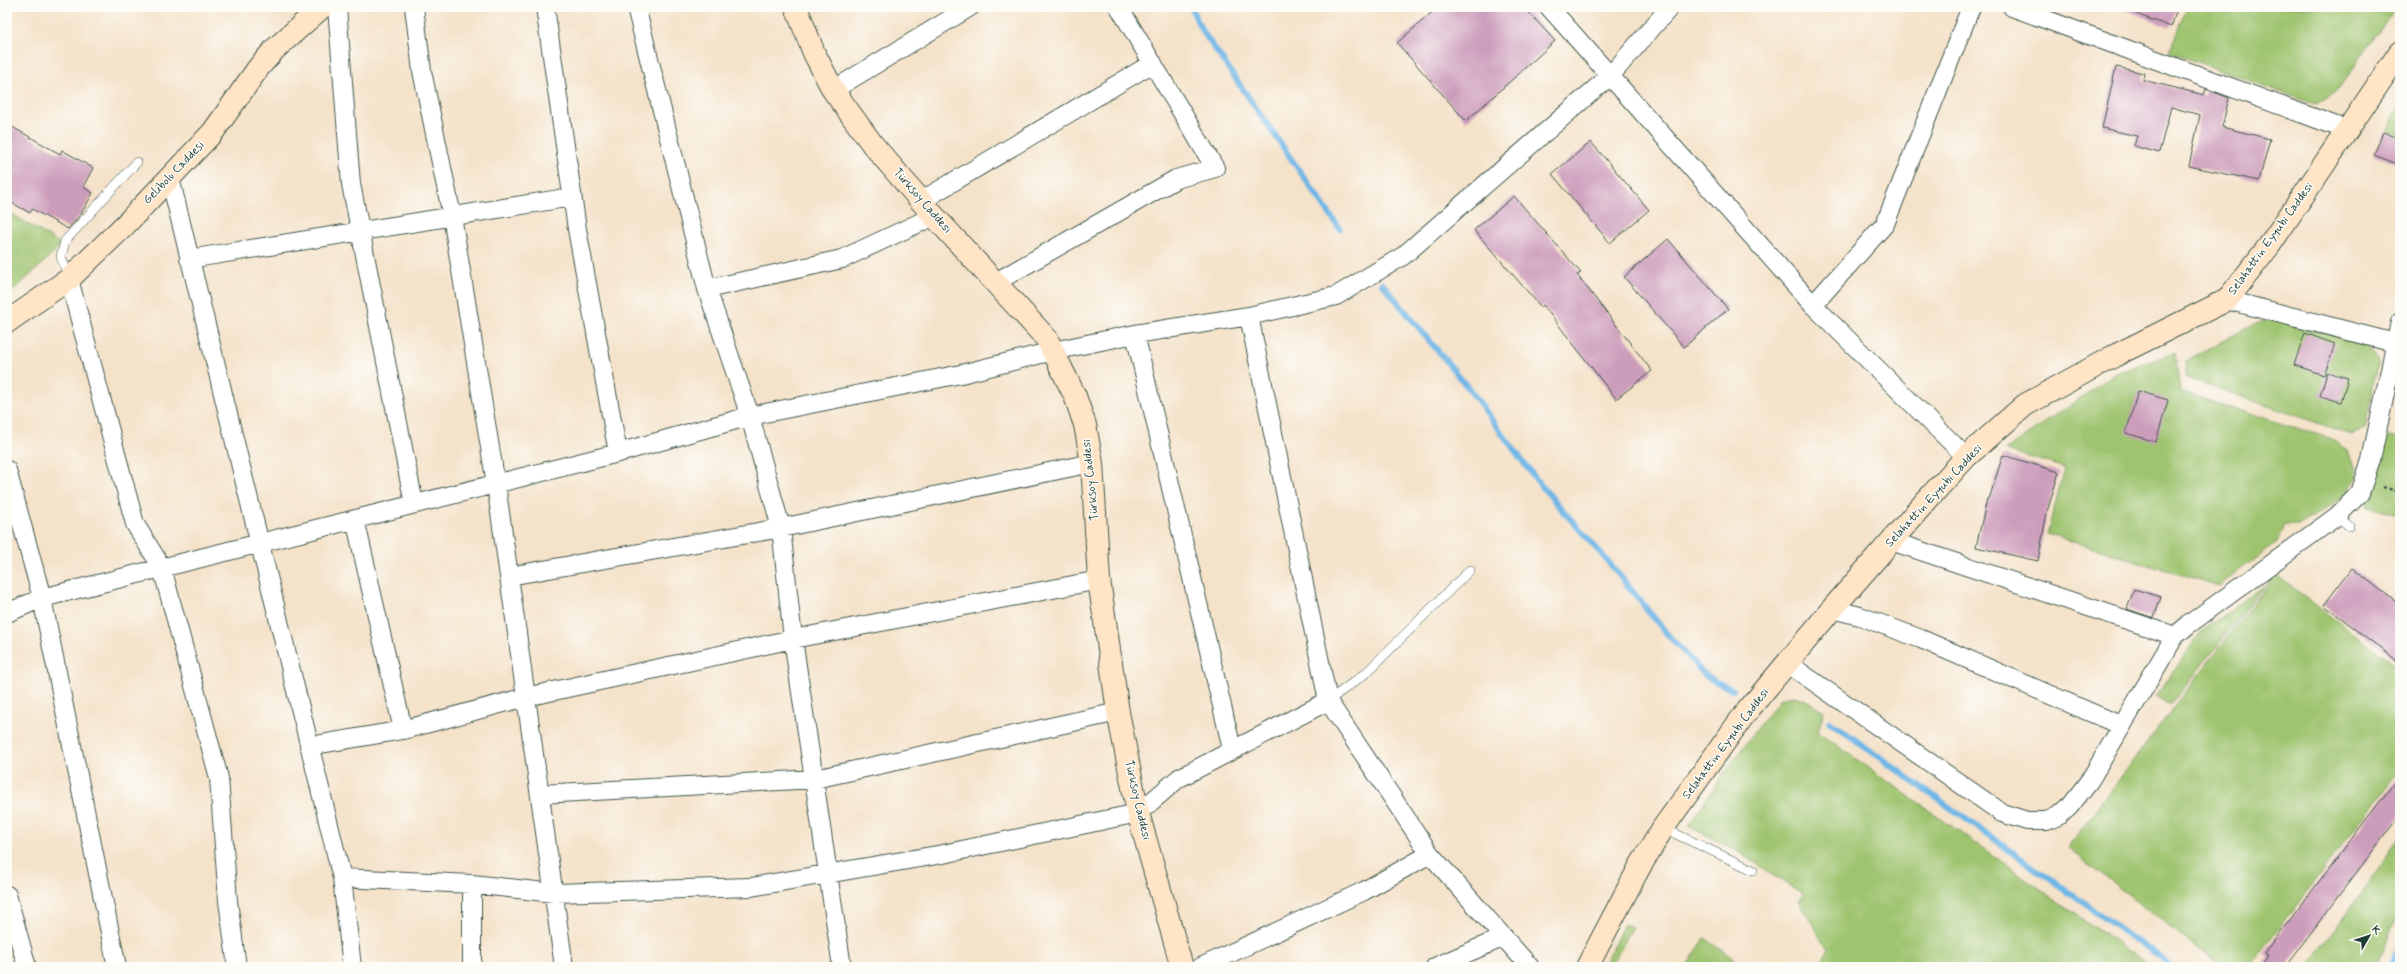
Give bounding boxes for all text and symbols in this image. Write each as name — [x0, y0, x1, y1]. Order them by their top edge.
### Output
street label: Gelibolu Caddesi — [140, 138, 208, 208]
street label: Türksoy Caddesi — [889, 165, 955, 237]
street label: Selahattin Eyyubi Caddesi — [2225, 179, 2317, 298]
street label: Türksoy Caddesi — [1079, 438, 1103, 521]
street label: Selahattin Eyyubi Caddesi — [1882, 441, 1986, 551]
street label: Selahattin Eyyubi Caddesi — [1679, 685, 1773, 803]
street label: Türksoy Caddesi — [1120, 758, 1154, 842]
north arrow — [2349, 916, 2389, 956]
text: K — [2368, 923, 2384, 938]

